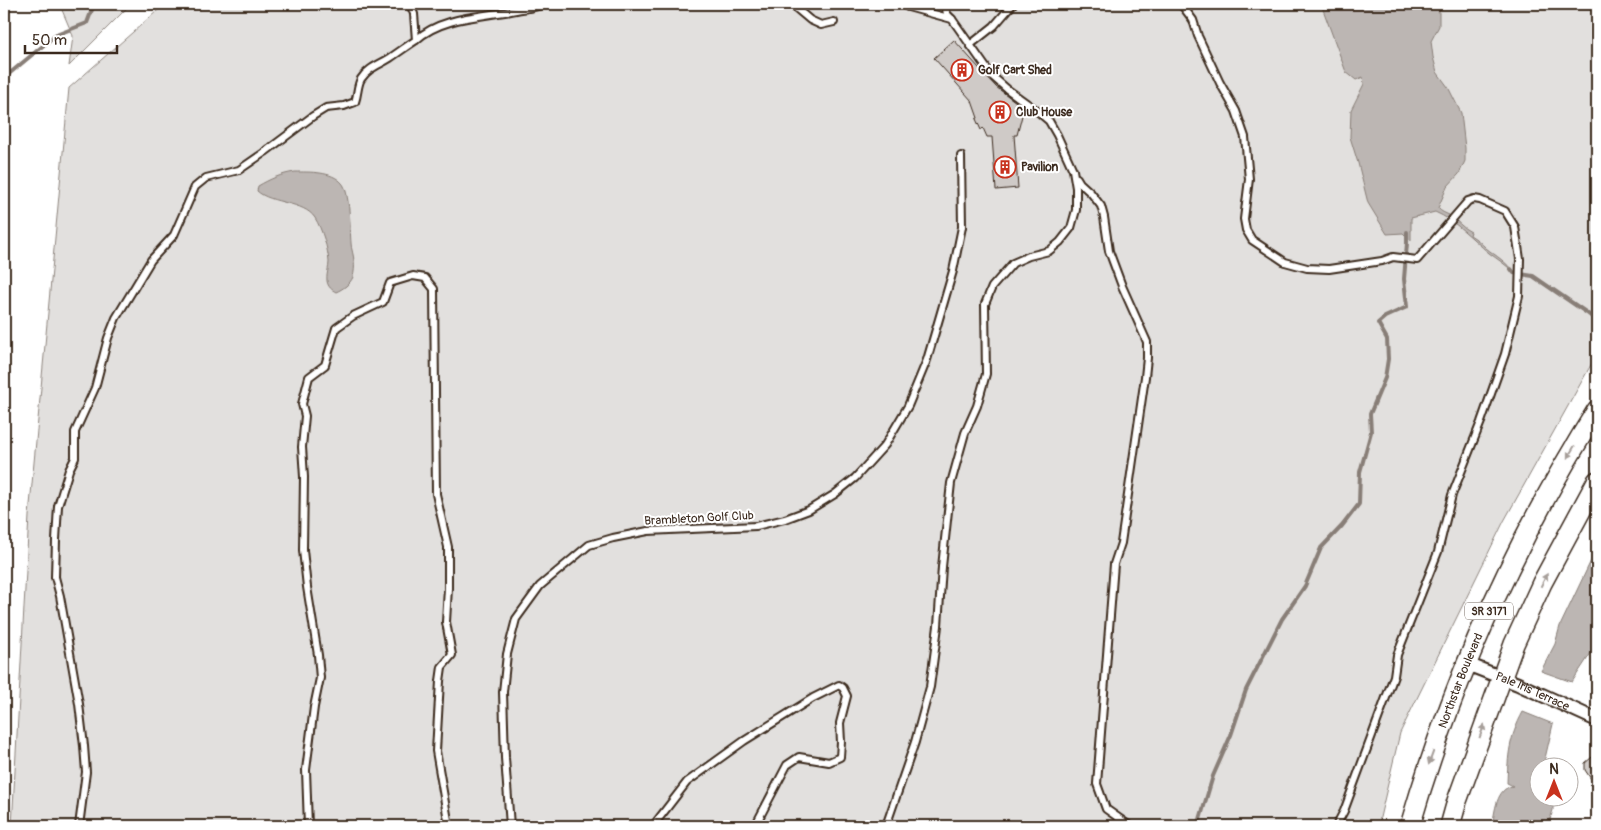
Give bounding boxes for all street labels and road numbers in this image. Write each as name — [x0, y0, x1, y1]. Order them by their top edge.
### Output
street label: Brambleton Golf Club — [644, 508, 754, 529]
road number: SR 3171 — [1465, 602, 1513, 620]
street label: Northstar Boulevard — [1435, 631, 1487, 730]
street label: Pale Iris Terrace — [1493, 669, 1572, 714]

